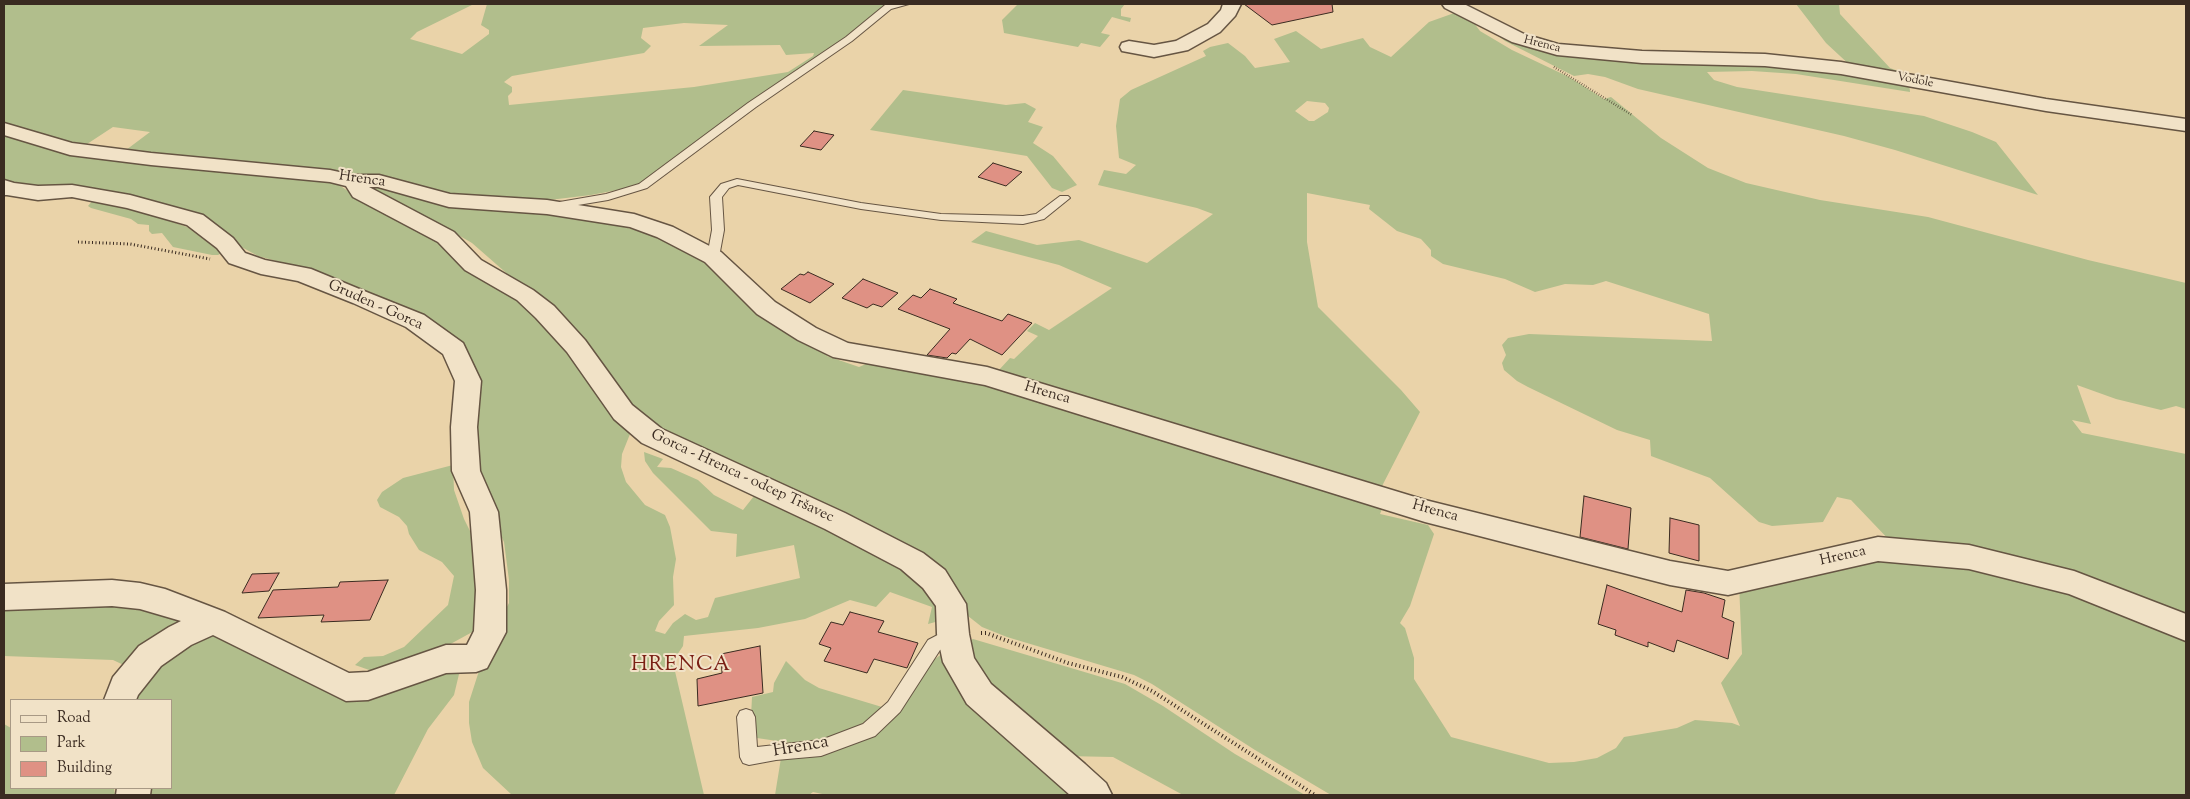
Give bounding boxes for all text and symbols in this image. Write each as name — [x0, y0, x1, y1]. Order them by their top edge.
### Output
street label: Hrenca — [1522, 33, 1562, 57]
street label: Vodole — [1895, 70, 1935, 92]
street label: Hrenca — [338, 168, 386, 192]
street label: Gruden - Gorca — [325, 277, 425, 335]
street label: Hrenca — [1022, 379, 1072, 409]
street label: Gorca - Hrenca - odcep Tršavec — [648, 427, 836, 527]
street label: Hrenca — [1410, 497, 1460, 527]
street label: Hrenca — [1818, 543, 1868, 571]
district label: HRENCA — [630, 653, 732, 679]
legend — [10, 699, 172, 789]
text: Road — [57, 708, 91, 729]
street label: Hrenca — [771, 732, 831, 764]
text: Park — [57, 733, 86, 754]
text: Building — [57, 758, 112, 779]

